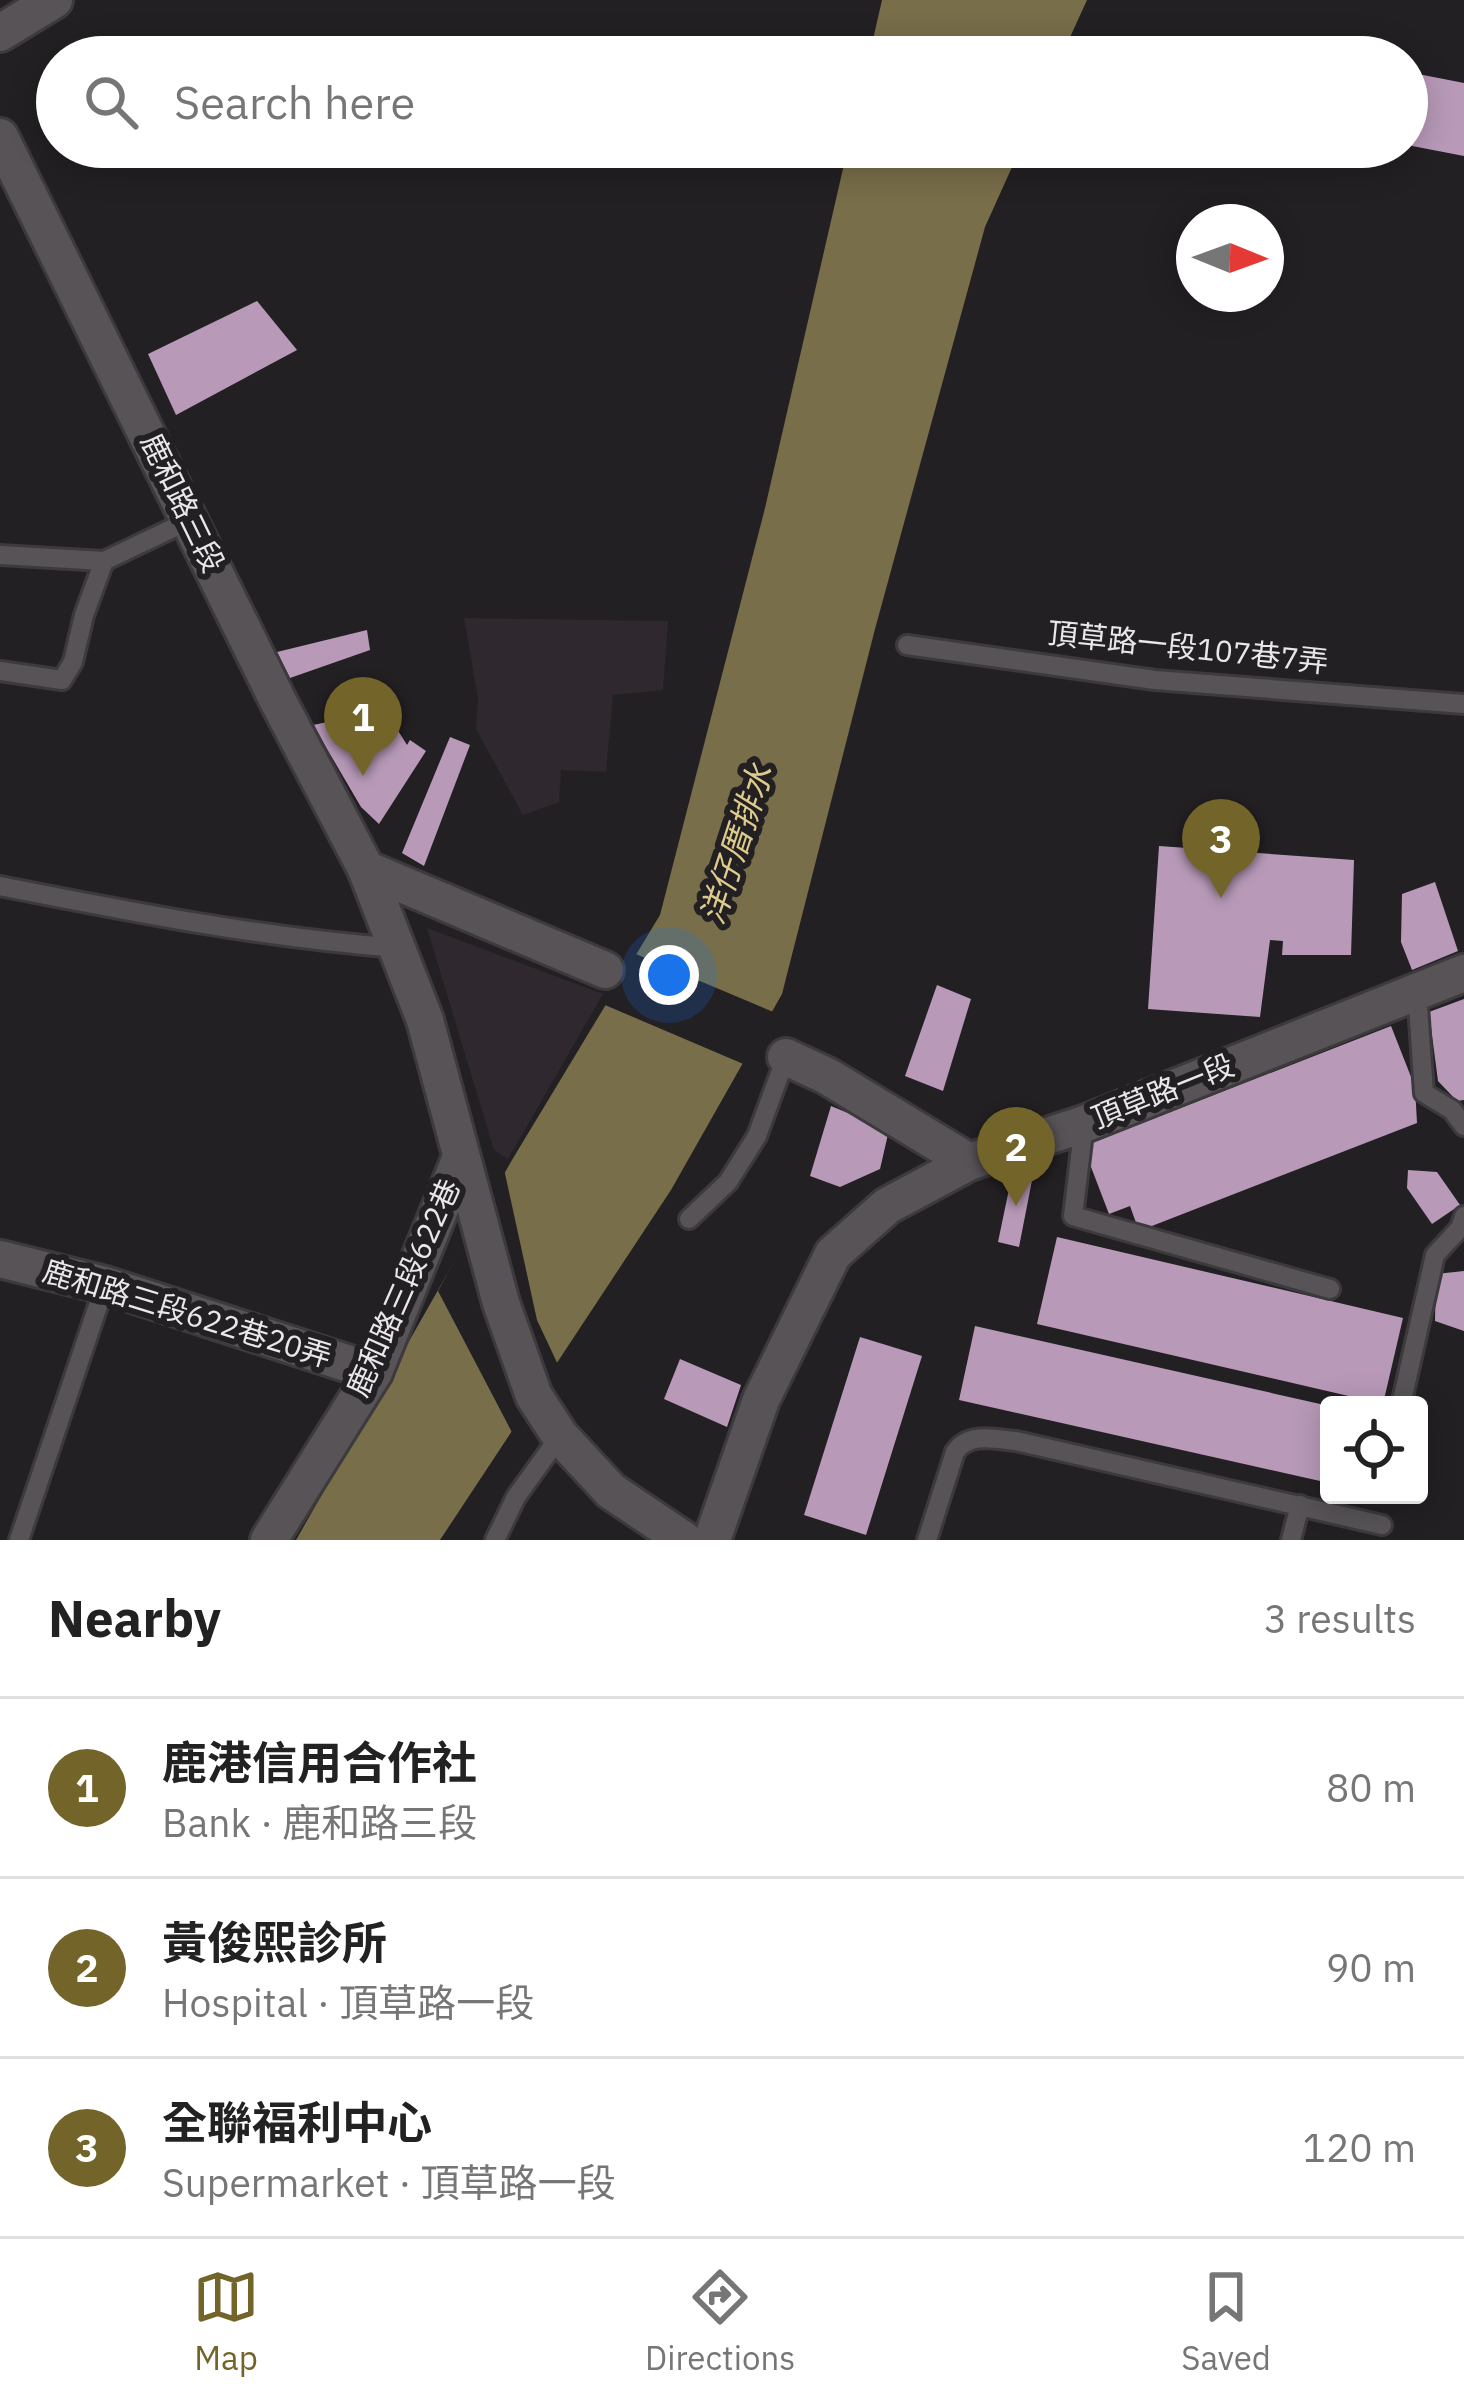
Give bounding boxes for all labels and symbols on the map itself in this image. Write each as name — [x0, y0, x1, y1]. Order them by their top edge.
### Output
north arrow — [1176, 204, 1284, 312]
street label: 鹿和路三段 — [133, 426, 234, 578]
street label: 頂草路一段107巷7弄 — [1046, 612, 1330, 681]
pin: 1 — [324, 677, 402, 776]
water label: 洋仔厝排水 — [690, 757, 782, 929]
pin: 3 — [1182, 799, 1260, 898]
your location — [639, 945, 699, 1005]
street label: 頂草路一段 — [1086, 1044, 1239, 1137]
pin: 2 — [977, 1107, 1055, 1206]
street label: 鹿和路三段622巷 — [337, 1173, 468, 1402]
street label: 鹿和路三段622巷20弄 — [38, 1250, 337, 1375]

